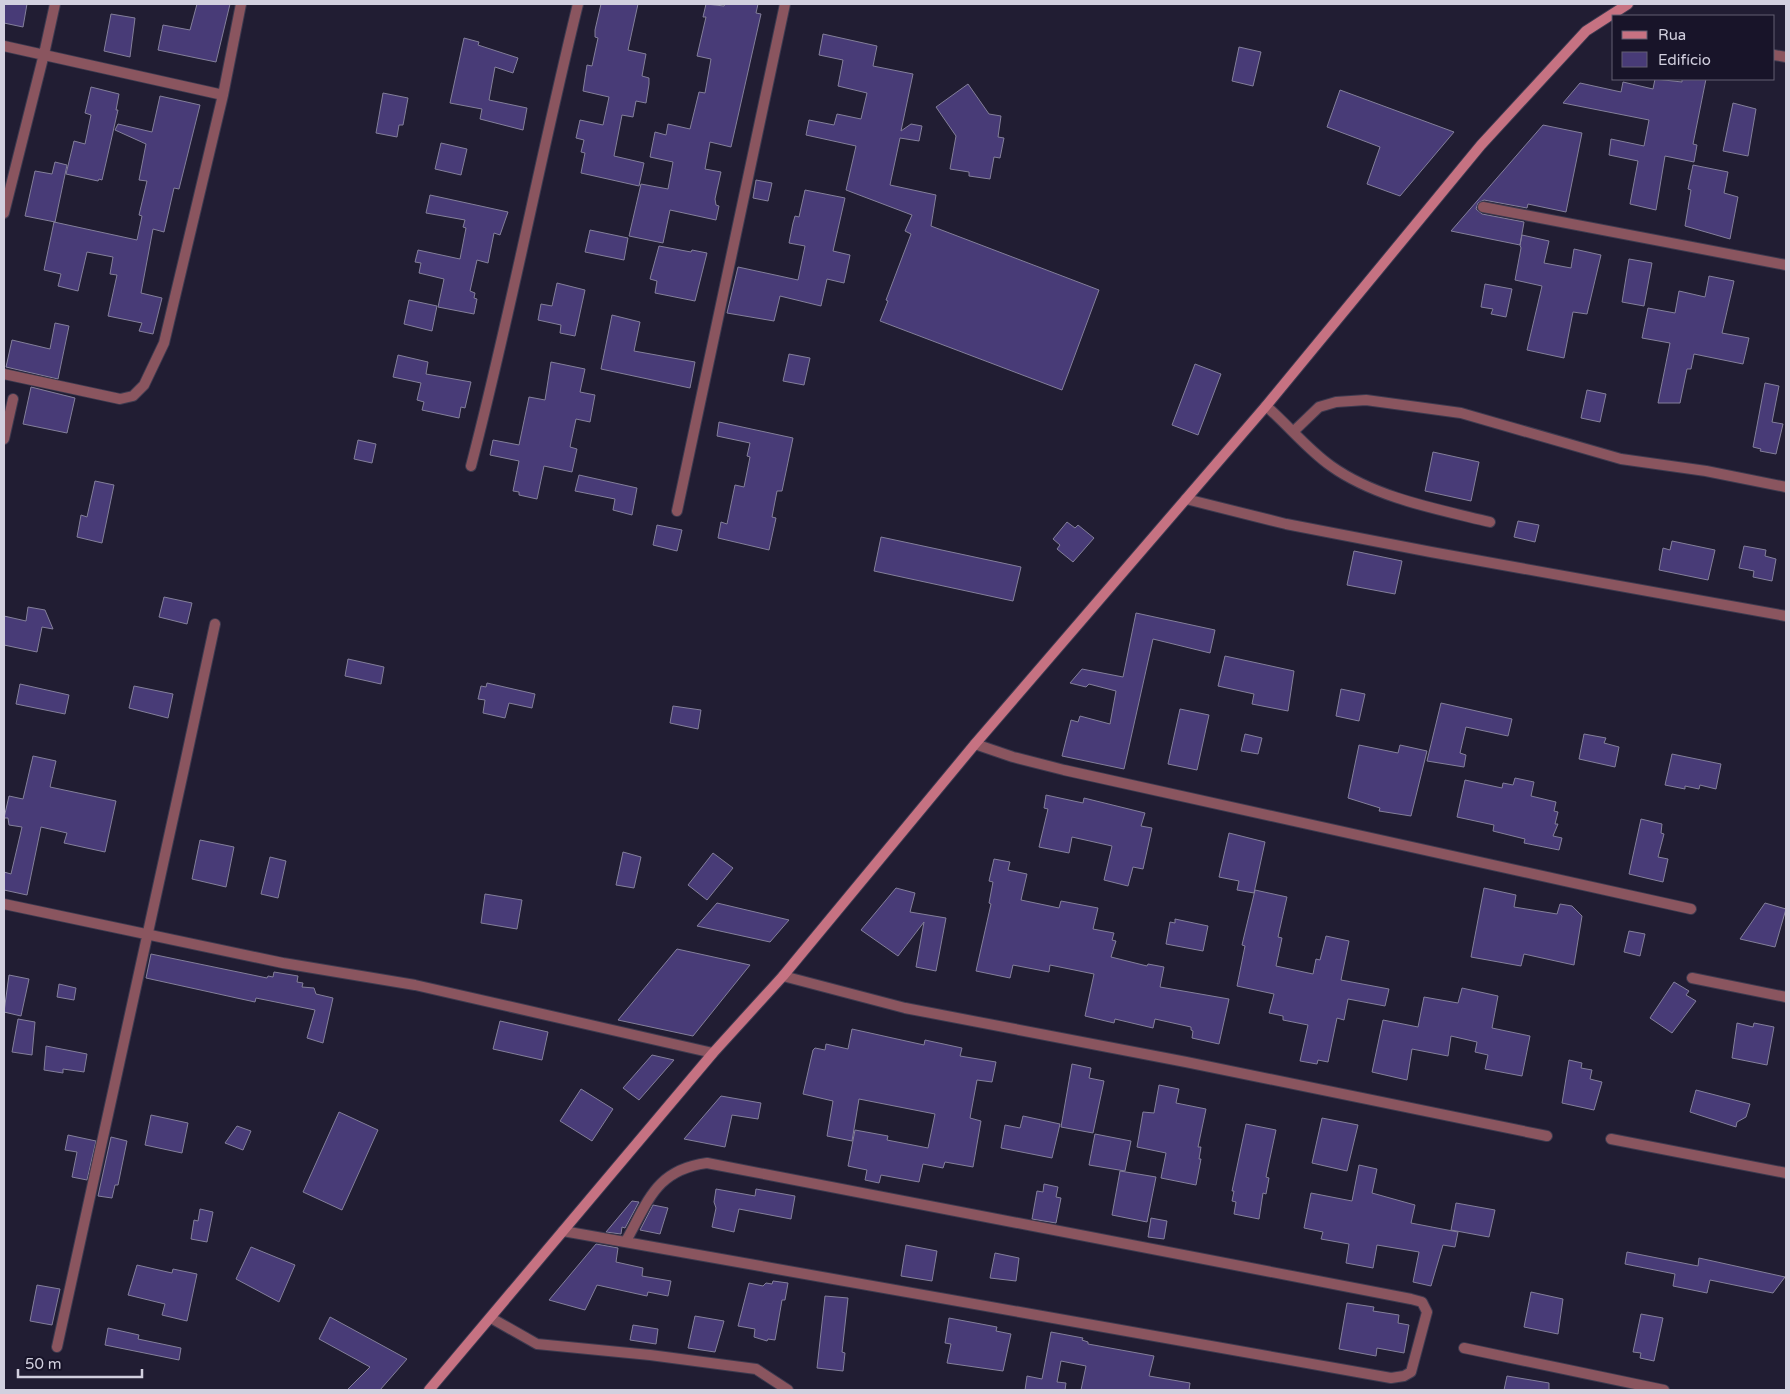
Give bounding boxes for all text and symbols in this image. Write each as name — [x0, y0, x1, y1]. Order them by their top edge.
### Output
legend — [1612, 15, 1775, 80]
text: Rua — [1658, 26, 1686, 44]
text: Edifício — [1658, 51, 1711, 69]
scale bar — [18, 1346, 141, 1378]
text: 50 m — [25, 1355, 62, 1373]

